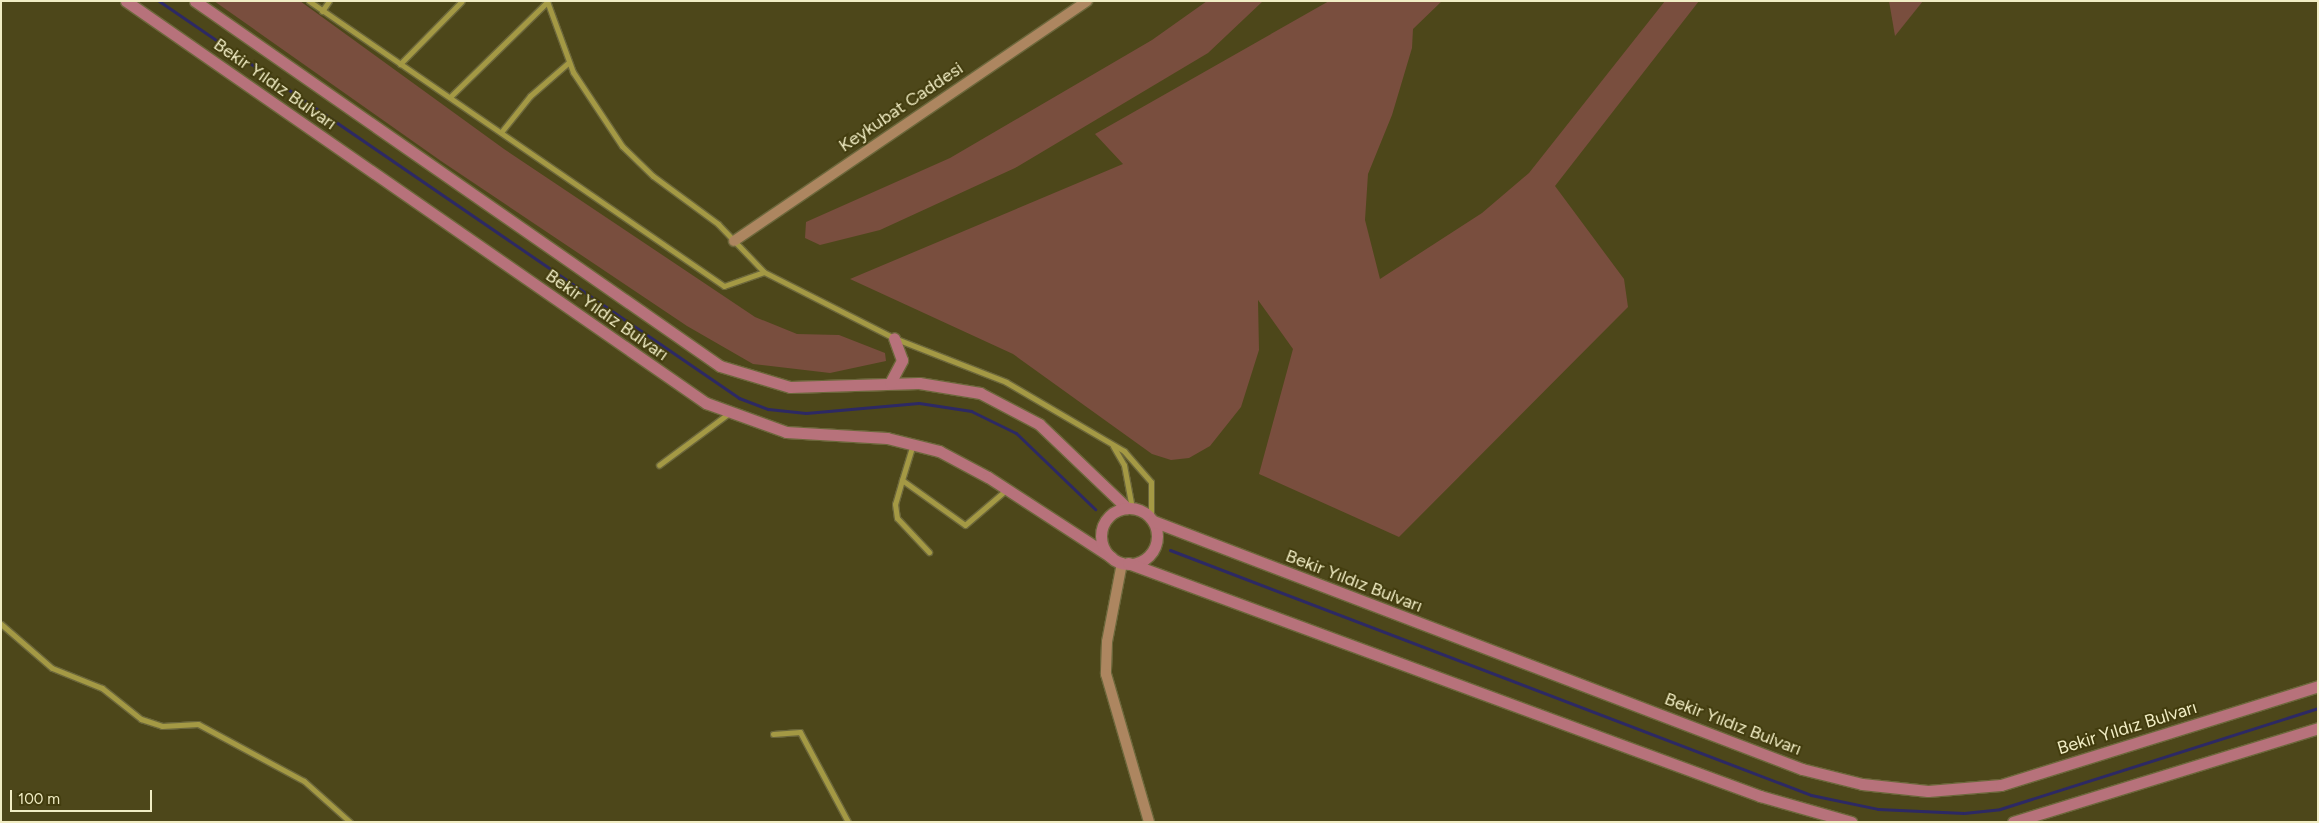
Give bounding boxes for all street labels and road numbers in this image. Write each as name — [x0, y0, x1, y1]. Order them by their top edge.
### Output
street label: Bekir Yıldız Bulvarı — [209, 34, 341, 134]
street label: Keykubat Caddesi — [835, 57, 967, 157]
street label: Bekir Yıldız Bulvarı — [541, 265, 673, 365]
street label: Bekir Yıldız Bulvarı — [1283, 545, 1425, 617]
street label: Bekir Yıldız Bulvarı — [1662, 688, 1804, 760]
street label: Bekir Yıldız Bulvarı — [2055, 696, 2199, 760]

